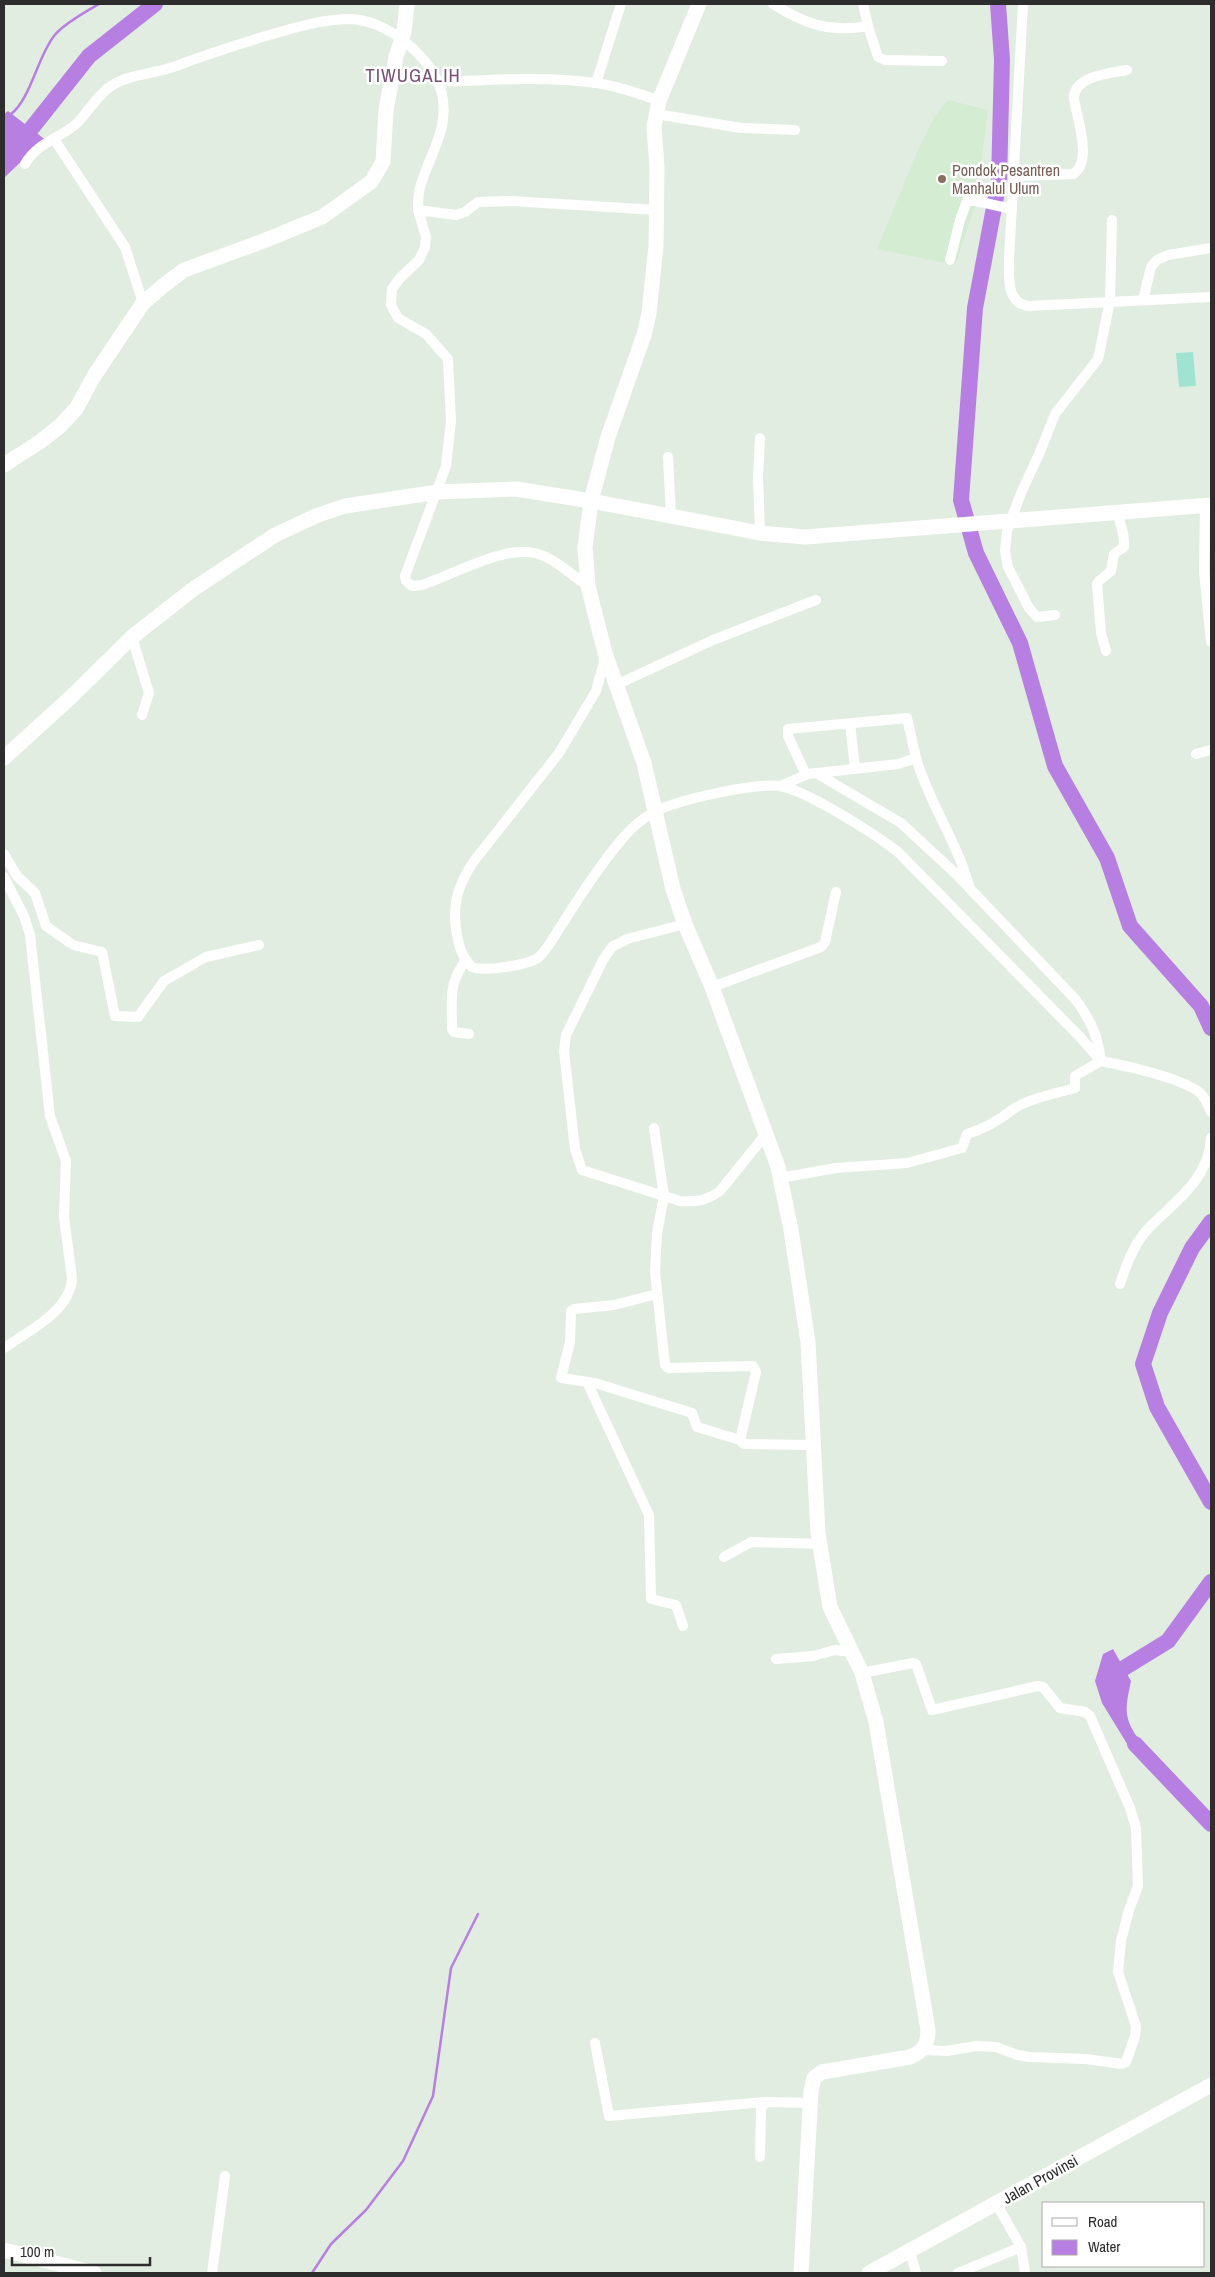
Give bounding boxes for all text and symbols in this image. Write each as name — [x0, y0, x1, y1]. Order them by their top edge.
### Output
district label: TIWUGALIH — [365, 62, 461, 88]
place label: Pondok Pesantren Manhalul Ulum — [952, 159, 1060, 199]
marker: Pondok Pesantren Manhalul Ulum — [936, 173, 948, 185]
street label: Jalan Provinsi — [998, 2149, 1082, 2209]
legend — [1042, 2202, 1205, 2267]
text: Road — [1088, 2211, 1117, 2232]
scale bar — [12, 2234, 150, 2266]
text: Water — [1088, 2236, 1120, 2257]
text: 100 m — [20, 2241, 54, 2262]

